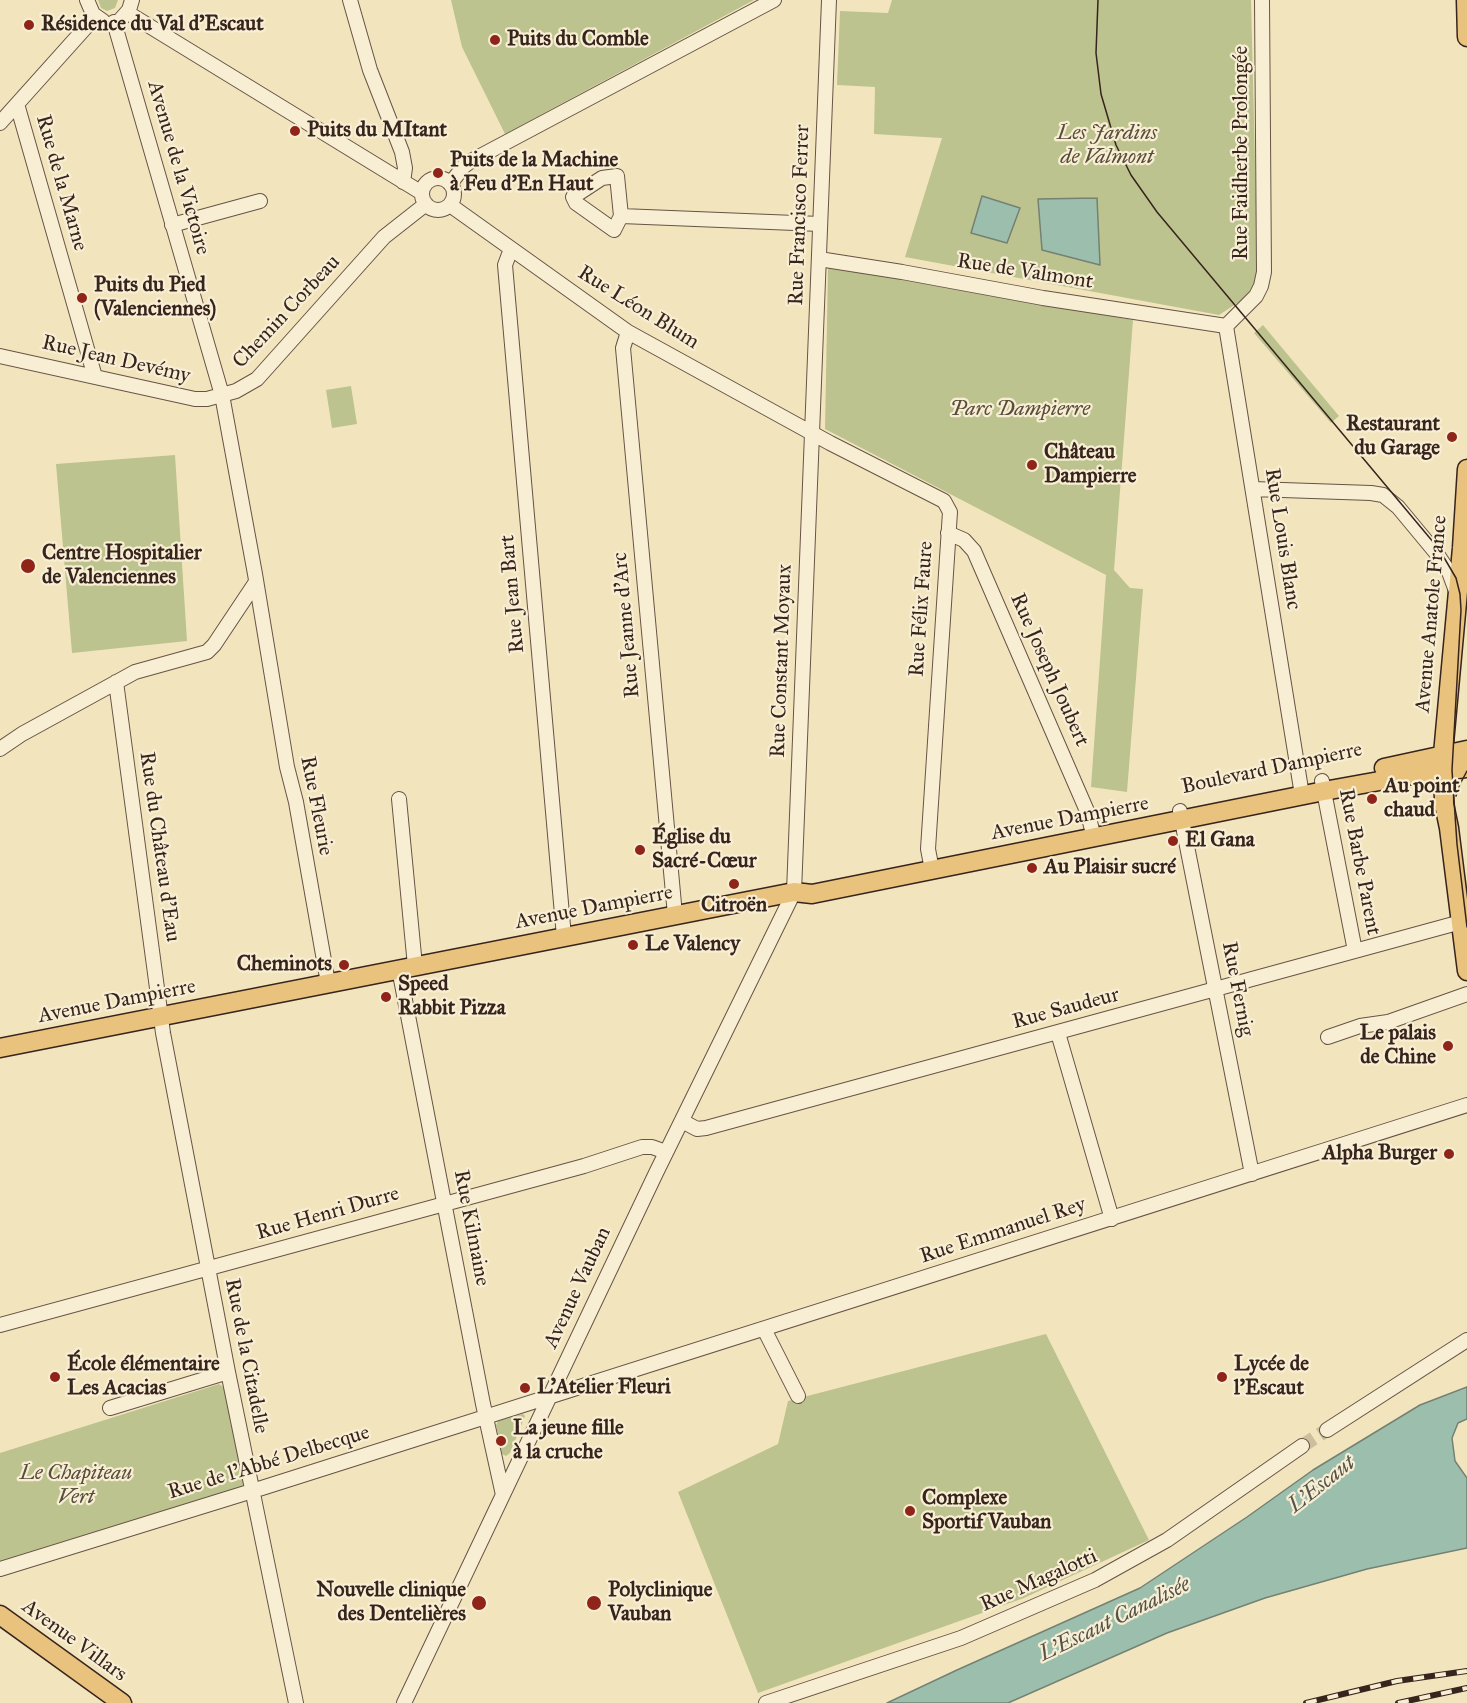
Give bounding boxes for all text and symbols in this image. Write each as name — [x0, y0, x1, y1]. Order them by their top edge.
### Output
place label: Résidence du Val d'Escaut — [41, 12, 264, 38]
marker: Résidence du Val d'Escaut — [22, 18, 36, 32]
place label: Puits du Comble — [507, 27, 649, 53]
marker: Puits du Comble — [488, 33, 502, 47]
street label: Rue Faidherbe Prolongée — [1229, 46, 1255, 260]
street label: Avenue de la Victoire — [141, 78, 215, 258]
street label: Rue de la Marne — [30, 112, 92, 254]
place label: Puits du MItant — [307, 118, 447, 144]
park label: Les Jardins de Valmont — [1057, 121, 1157, 171]
marker: Puits du MItant — [288, 124, 302, 138]
street label: Rue Francisco Ferrer — [784, 124, 816, 306]
place label: Puits de la Machine à Feu d'En Haut — [450, 148, 618, 198]
marker: Puits de la Machine à Feu d'En Haut — [431, 166, 445, 180]
street label: Rue de Valmont — [955, 249, 1095, 295]
street label: Chemin Corbeau — [228, 250, 346, 374]
street label: Rue Léon Blum — [573, 261, 703, 355]
place label: Puits du Pied (Valenciennes) — [94, 273, 216, 323]
marker: Puits du Pied (Valenciennes) — [75, 291, 89, 305]
street label: Rue Jean Devémy — [39, 331, 193, 389]
park label: Parc Dampierre — [950, 397, 1090, 423]
place label: Restaurant du Garage — [1346, 412, 1440, 462]
marker: Restaurant du Garage — [1445, 430, 1459, 444]
place label: Château Dampierre — [1044, 440, 1136, 490]
marker: Château Dampierre — [1025, 458, 1039, 472]
street label: Rue Louis Blanc — [1258, 466, 1306, 612]
street label: Avenue Anatole France — [1411, 514, 1453, 714]
street label: Rue Jean Bart — [495, 534, 531, 654]
street label: Rue Félix Faure — [905, 540, 939, 678]
place label: Centre Hospitalier de Valenciennes — [42, 541, 202, 591]
street label: Rue Jeanne d'Arc — [608, 551, 646, 699]
marker: Centre Hospitalier de Valenciennes — [19, 557, 37, 575]
street label: Rue Constant Moyaux — [766, 564, 798, 758]
street label: Rue Joseph Joubert — [1004, 589, 1094, 751]
street label: Boulevard Dampierre — [1179, 738, 1365, 800]
street label: Rue du Château d'Eau — [133, 750, 185, 944]
street label: Rue Fleurie — [294, 754, 338, 858]
place label: Au point chaud — [1384, 774, 1459, 824]
street label: Rue Barbe Parent — [1332, 787, 1386, 937]
street label: Avenue Dampierre — [989, 791, 1151, 847]
marker: Au point chaud — [1365, 792, 1379, 806]
place label: Église du Sacré-Cœur — [652, 825, 757, 875]
place label: El Gana — [1185, 828, 1255, 854]
marker: El Gana — [1166, 834, 1180, 848]
marker: Église du Sacré-Cœur — [633, 843, 647, 857]
place label: Au Plaisir sucré — [1044, 855, 1176, 881]
marker: Au Plaisir sucré — [1025, 861, 1039, 875]
marker: Citroën — [727, 877, 741, 891]
street label: Avenue Dampierre — [513, 880, 675, 936]
place label: Citroën — [701, 893, 767, 919]
place label: Le Valency — [645, 932, 740, 958]
marker: Le Valency — [626, 938, 640, 952]
street label: Rue Fernig — [1215, 940, 1259, 1038]
place label: Cheminots — [237, 952, 332, 978]
marker: Cheminots — [337, 958, 351, 972]
place label: Speed Rabbit Pizza — [398, 972, 506, 1022]
street label: Avenue Dampierre — [36, 974, 198, 1030]
street label: Rue Saudeur — [1010, 983, 1122, 1035]
marker: Speed Rabbit Pizza — [379, 990, 393, 1004]
place label: Le palais de Chine — [1360, 1021, 1436, 1071]
marker: Le palais de Chine — [1441, 1039, 1455, 1053]
place label: Alpha Burger — [1322, 1141, 1437, 1167]
marker: Alpha Burger — [1442, 1147, 1456, 1161]
street label: Rue Kilmaine — [447, 1168, 495, 1288]
street label: Rue Henri Durre — [254, 1182, 402, 1246]
street label: Rue Emmanuel Rey — [917, 1192, 1089, 1270]
street label: Avenue Vauban — [539, 1223, 617, 1353]
street label: Rue de la Citadelle — [219, 1276, 273, 1436]
place label: École élémentaire Les Acacias — [67, 1352, 220, 1402]
place label: Lycée de l'Escaut — [1234, 1352, 1309, 1402]
marker: École élémentaire Les Acacias — [48, 1370, 62, 1384]
marker: Lycée de l'Escaut — [1215, 1370, 1229, 1384]
place label: L'Atelier Fleuri — [537, 1375, 671, 1401]
marker: L'Atelier Fleuri — [518, 1381, 532, 1395]
place label: La jeune fille à la cruche — [513, 1416, 624, 1466]
street label: Rue de l'Abbé Delbecque — [165, 1420, 373, 1506]
marker: La jeune fille à la cruche — [494, 1434, 508, 1448]
water label: L'Escaut — [1283, 1451, 1361, 1519]
park label: Le Chapiteau Vert — [20, 1461, 132, 1511]
place label: Complexe Sportif Vauban — [922, 1486, 1051, 1536]
marker: Complexe Sportif Vauban — [903, 1504, 917, 1518]
street label: Rue Magalotti — [977, 1544, 1101, 1618]
water label: L'Escaut Canalisée — [1035, 1572, 1195, 1668]
place label: Nouvelle clinique des Dentelières — [316, 1578, 466, 1628]
place label: Polyclinique Vauban — [608, 1578, 713, 1628]
street label: Avenue Villars — [17, 1594, 131, 1688]
marker: Nouvelle clinique des Dentelières — [470, 1594, 488, 1612]
marker: Polyclinique Vauban — [585, 1594, 603, 1612]

